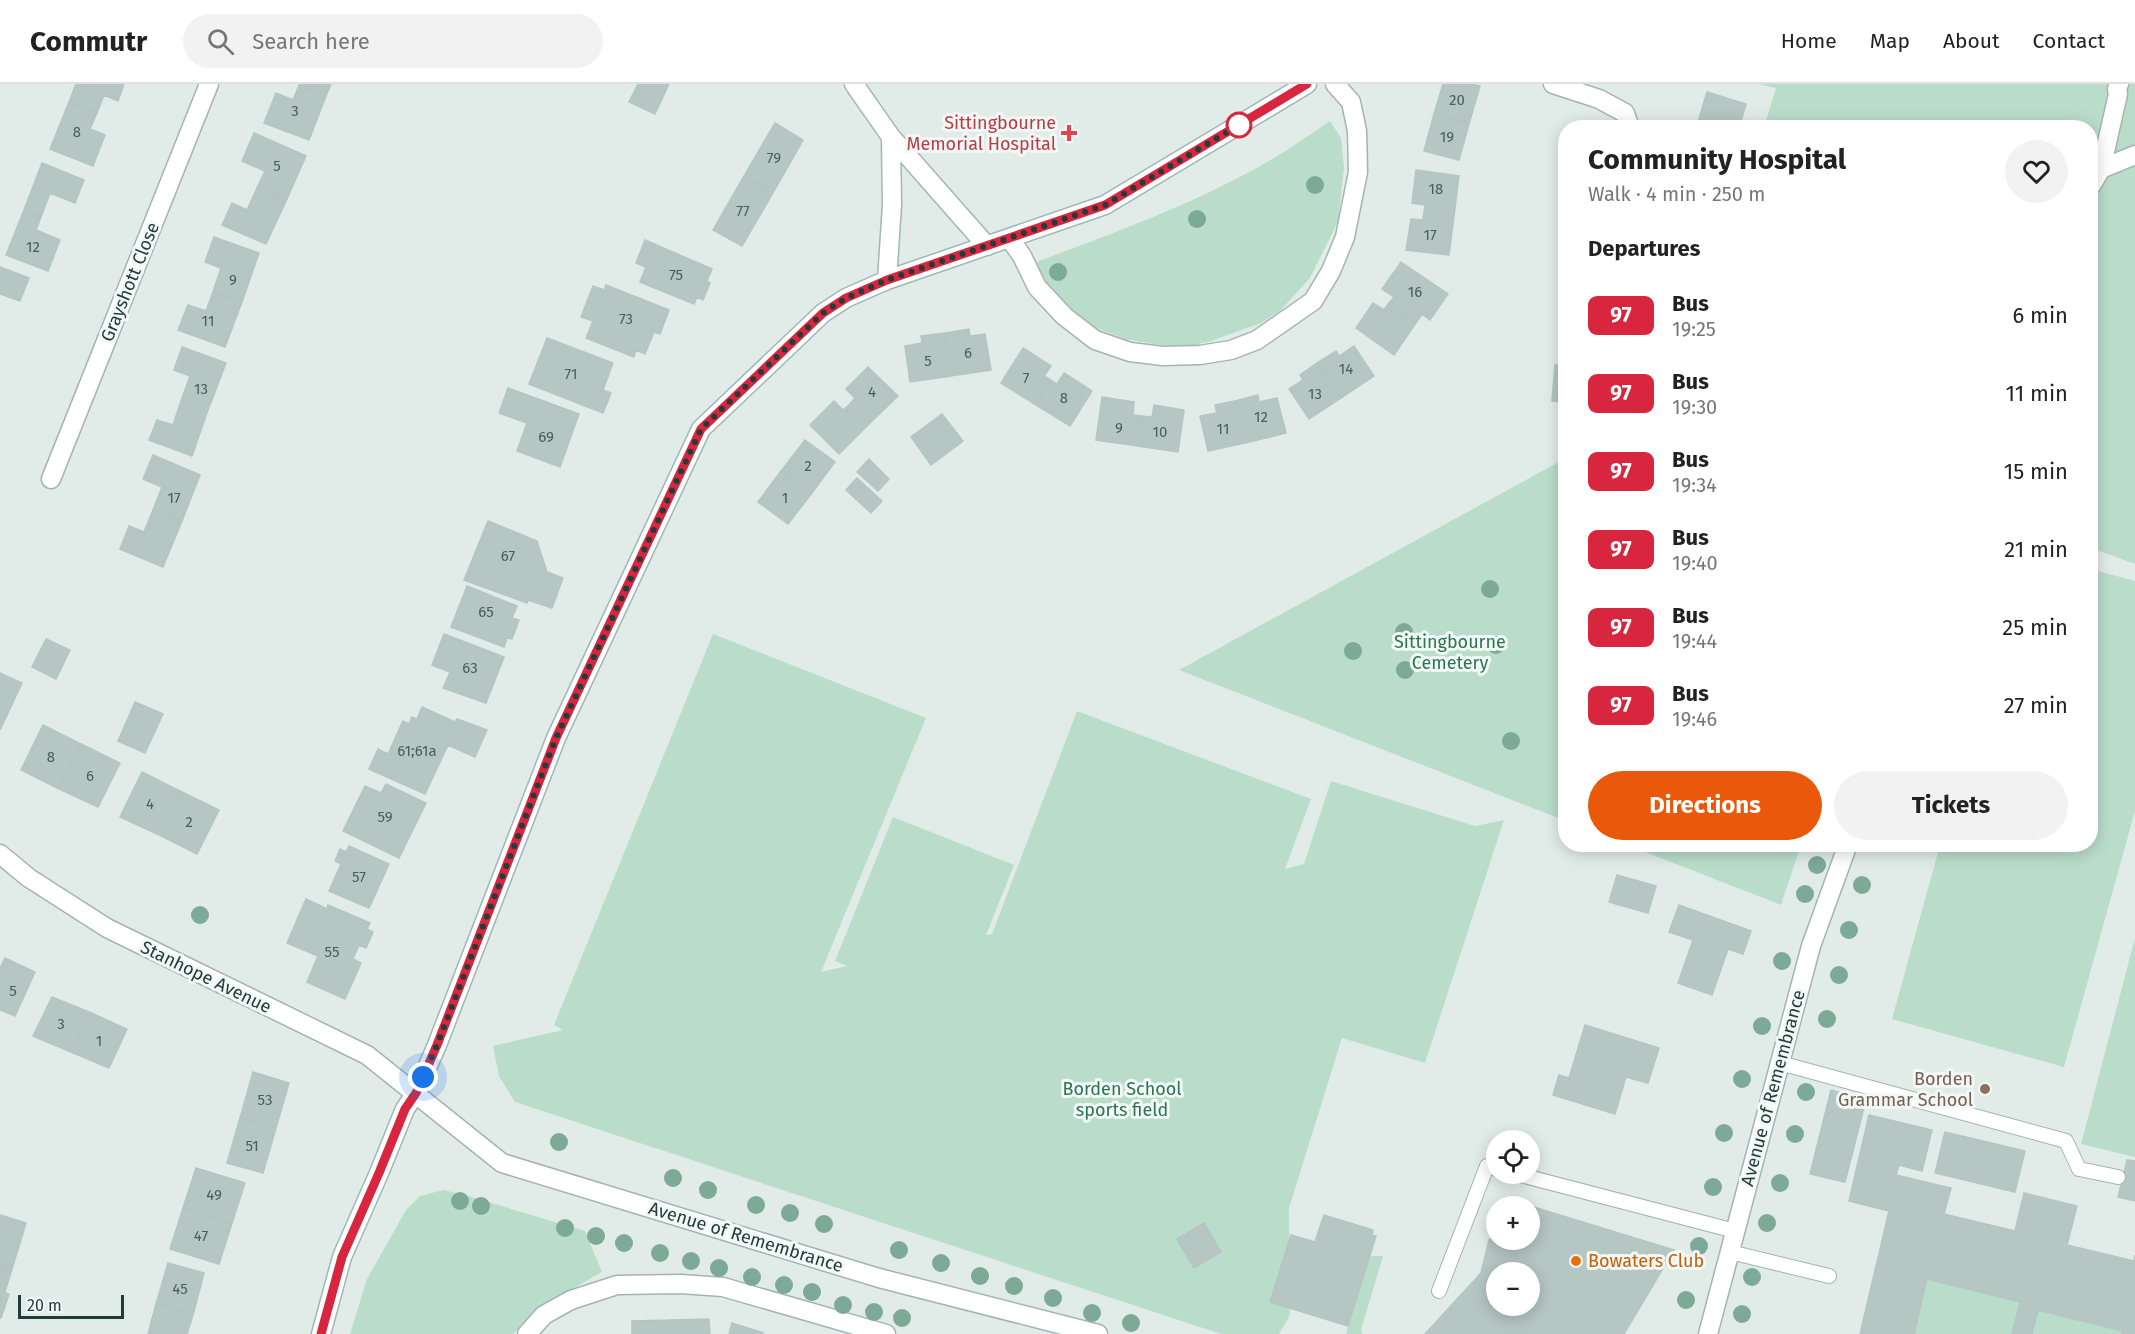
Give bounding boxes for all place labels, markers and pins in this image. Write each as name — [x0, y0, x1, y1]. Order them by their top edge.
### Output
place label: Sittingbourne Memorial Hospital — [906, 112, 1056, 155]
unlabelled marker — [1226, 112, 1252, 138]
marker: Sittingbourne Memorial Hospital — [1060, 124, 1078, 142]
place label: Borden Grammar School — [1838, 1068, 1973, 1111]
marker: Borden Grammar School — [1978, 1082, 1992, 1096]
place label: Bowaters Club — [1588, 1250, 1704, 1272]
marker: Bowaters Club — [1569, 1254, 1583, 1268]

